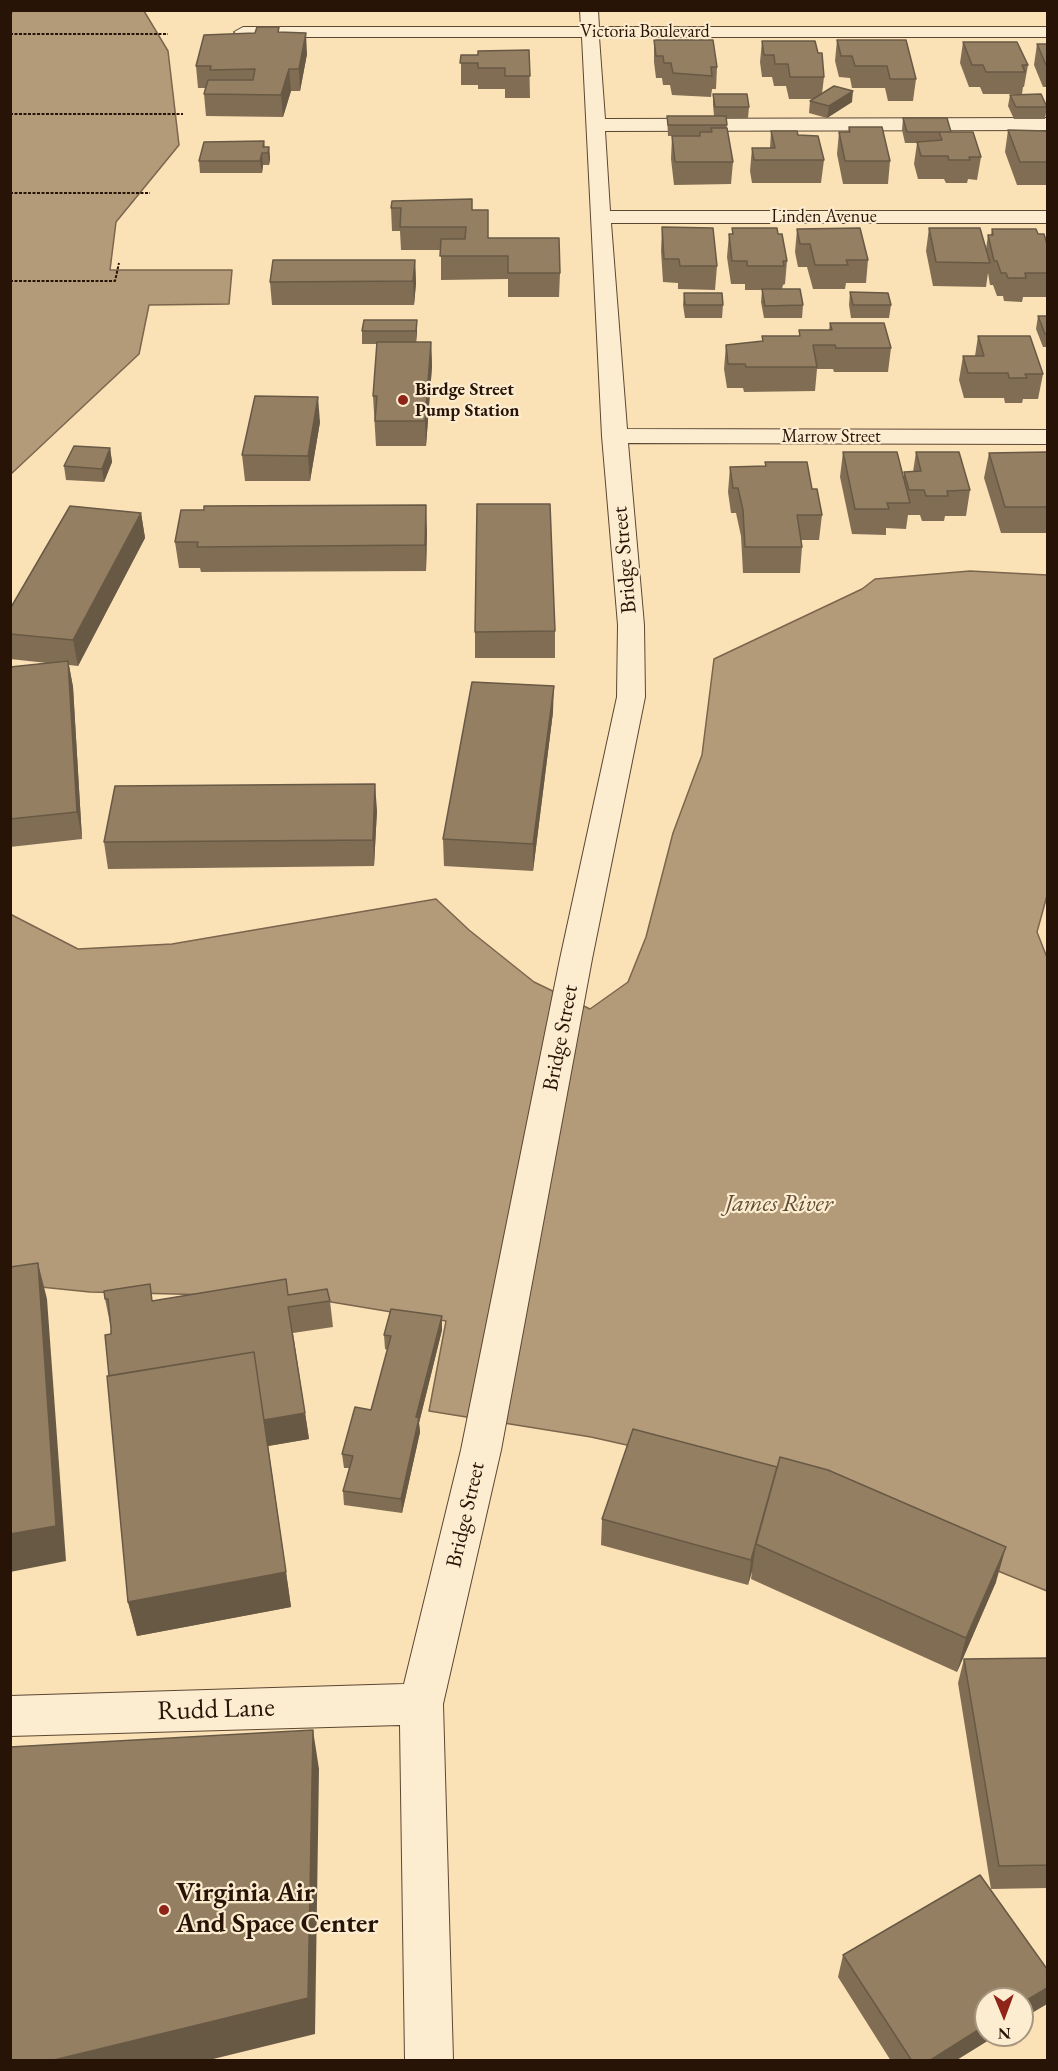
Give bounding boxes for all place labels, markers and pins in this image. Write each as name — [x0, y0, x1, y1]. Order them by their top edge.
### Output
place label: Birdge Street Pump Station — [415, 379, 519, 422]
marker: Birdge Street Pump Station — [396, 393, 410, 407]
place label: Virginia Air And Space Center — [176, 1878, 378, 1941]
marker: Virginia Air And Space Center — [157, 1903, 171, 1917]

